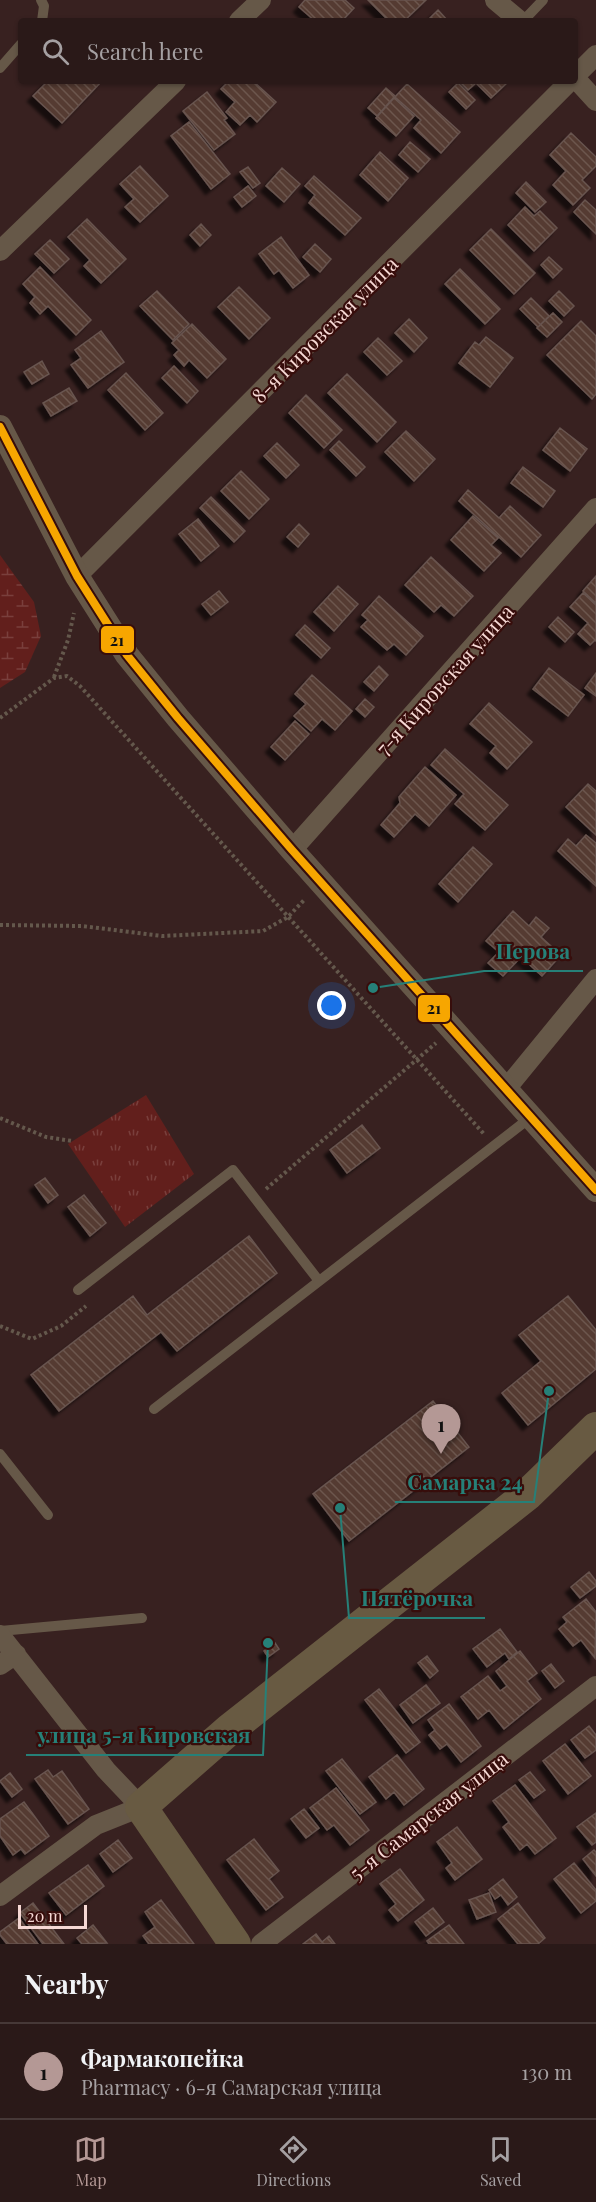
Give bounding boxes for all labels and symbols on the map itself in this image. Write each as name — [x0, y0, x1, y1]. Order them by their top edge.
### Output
street label: 8-я Кировская улица — [245, 250, 403, 408]
street label: 7-я Кировская улица — [369, 598, 519, 760]
line badge: 21 — [100, 625, 135, 654]
text: 21 — [110, 629, 124, 650]
callout: Перова — [484, 932, 583, 971]
text: Перова — [496, 936, 570, 964]
your location — [317, 991, 346, 1020]
line badge: 21 — [417, 994, 451, 1023]
text: 21 — [427, 997, 441, 1018]
pin: 1 — [422, 1404, 460, 1454]
callout: Самарка 24 — [395, 1463, 534, 1502]
text: Самарка 24 — [407, 1467, 523, 1495]
callout: Пятёрочка — [349, 1579, 485, 1618]
text: Пятёрочка — [361, 1583, 473, 1611]
callout: улица 5-я Кировская — [26, 1716, 263, 1755]
text: улица 5-я Кировская — [36, 1720, 251, 1748]
street label: 5-я Самарская улица — [343, 1745, 513, 1885]
scale bar — [18, 1902, 87, 1930]

